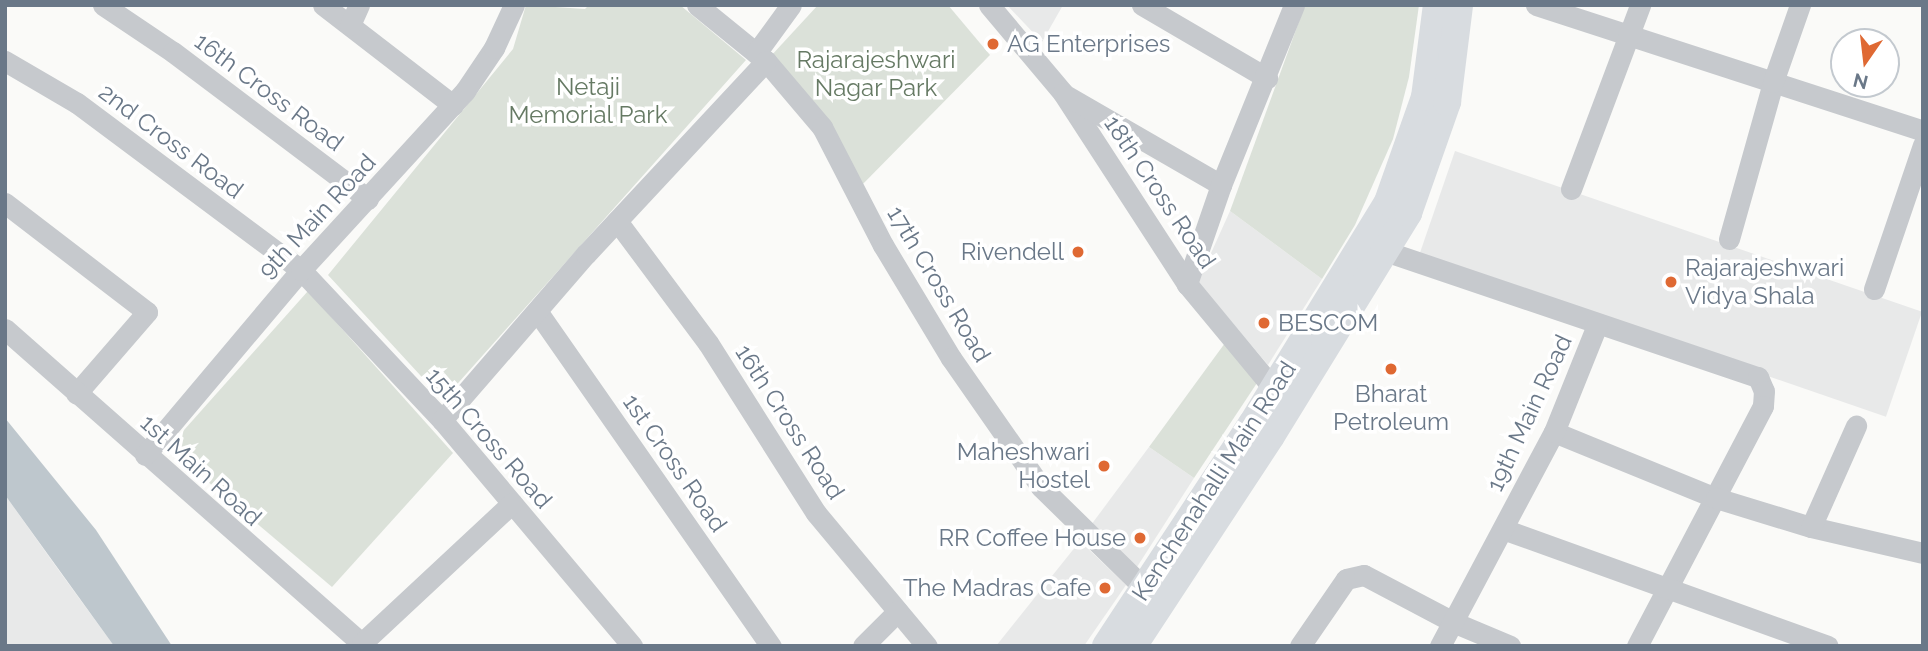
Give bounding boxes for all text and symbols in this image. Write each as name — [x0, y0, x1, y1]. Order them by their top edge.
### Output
street label: 16th Cross Road — [189, 27, 349, 157]
north arrow — [1830, 28, 1900, 98]
place label: AG Enterprises — [1007, 30, 1170, 58]
marker: AG Enterprises — [985, 36, 1001, 52]
park label: Rajarajeshwari Nagar Park — [796, 46, 956, 102]
text: N — [1851, 69, 1870, 94]
park label: Netaji Memorial Park — [508, 73, 668, 129]
street label: 2nd Cross Road — [93, 77, 249, 205]
street label: 18th Cross Road — [1098, 110, 1222, 274]
street label: 9th Main Road — [252, 148, 382, 284]
street label: 17th Cross Road — [881, 201, 997, 367]
place label: Rivendell — [961, 238, 1064, 266]
marker: Rivendell — [1070, 244, 1086, 260]
place label: Rajarajeshwari Vidya Shala — [1685, 254, 1844, 310]
marker: Rajarajeshwari Vidya Shala — [1663, 274, 1679, 290]
place label: BESCOM — [1278, 309, 1378, 337]
marker: BESCOM — [1256, 315, 1272, 331]
street label: 19th Main Road — [1480, 330, 1578, 496]
street label: 16th Cross Road — [729, 339, 851, 505]
street label: Kenchenahalli Main Road — [1126, 356, 1302, 606]
marker: Bharat Petroleum — [1383, 361, 1399, 377]
street label: 15th Cross Road — [420, 362, 558, 514]
place label: Bharat Petroleum — [1333, 380, 1449, 436]
street label: 1st Cross Road — [617, 389, 733, 537]
street label: 1st Main Road — [135, 408, 267, 532]
place label: Maheshwari Hostel — [957, 438, 1090, 494]
marker: Maheshwari Hostel — [1096, 458, 1112, 474]
place label: RR Coffee House — [938, 524, 1126, 552]
marker: RR Coffee House — [1132, 530, 1148, 546]
place label: The Madras Cafe — [903, 574, 1091, 602]
marker: The Madras Cafe — [1097, 580, 1113, 596]

